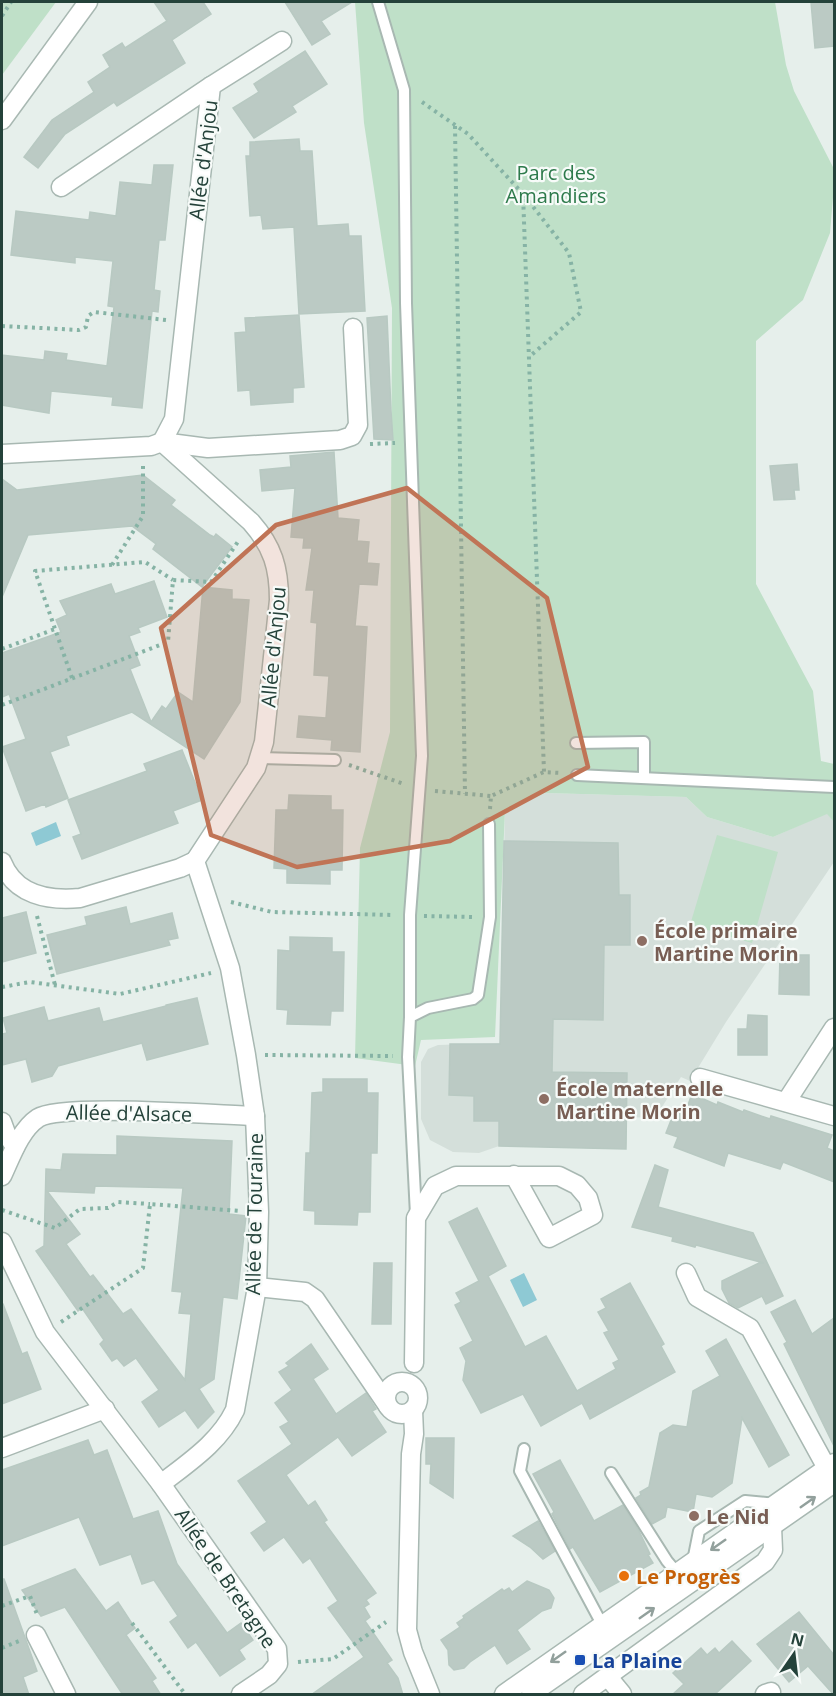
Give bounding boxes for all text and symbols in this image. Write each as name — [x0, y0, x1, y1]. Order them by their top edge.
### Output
street label: Allée d'Anjou — [182, 98, 224, 222]
park label: Parc des Amandiers — [506, 159, 606, 209]
street label: Allée d'Anjou — [254, 585, 292, 709]
place label: École primaire Martine Morin — [654, 917, 799, 967]
marker: École primaire Martine Morin — [635, 934, 649, 948]
place label: École maternelle Martine Morin — [556, 1075, 723, 1125]
marker: École maternelle Martine Morin — [537, 1092, 551, 1106]
street label: Allée d'Alsace — [66, 1098, 192, 1128]
street label: Allée de Touraine — [239, 1133, 269, 1295]
one-way arrow — [799, 1496, 815, 1508]
street label: Allée de Bretagne — [169, 1502, 283, 1654]
place label: Le Nid — [706, 1503, 769, 1530]
marker: Le Nid — [687, 1509, 701, 1523]
one-way arrow — [710, 1539, 726, 1551]
place label: Le Progrès — [636, 1563, 741, 1590]
marker: Le Progrès — [617, 1569, 631, 1583]
one-way arrow — [639, 1607, 655, 1619]
north arrow — [764, 1624, 824, 1684]
text: N — [789, 1627, 807, 1652]
place label: La Plaine — [592, 1647, 682, 1674]
one-way arrow — [551, 1651, 567, 1663]
marker: La Plaine — [573, 1653, 587, 1667]

